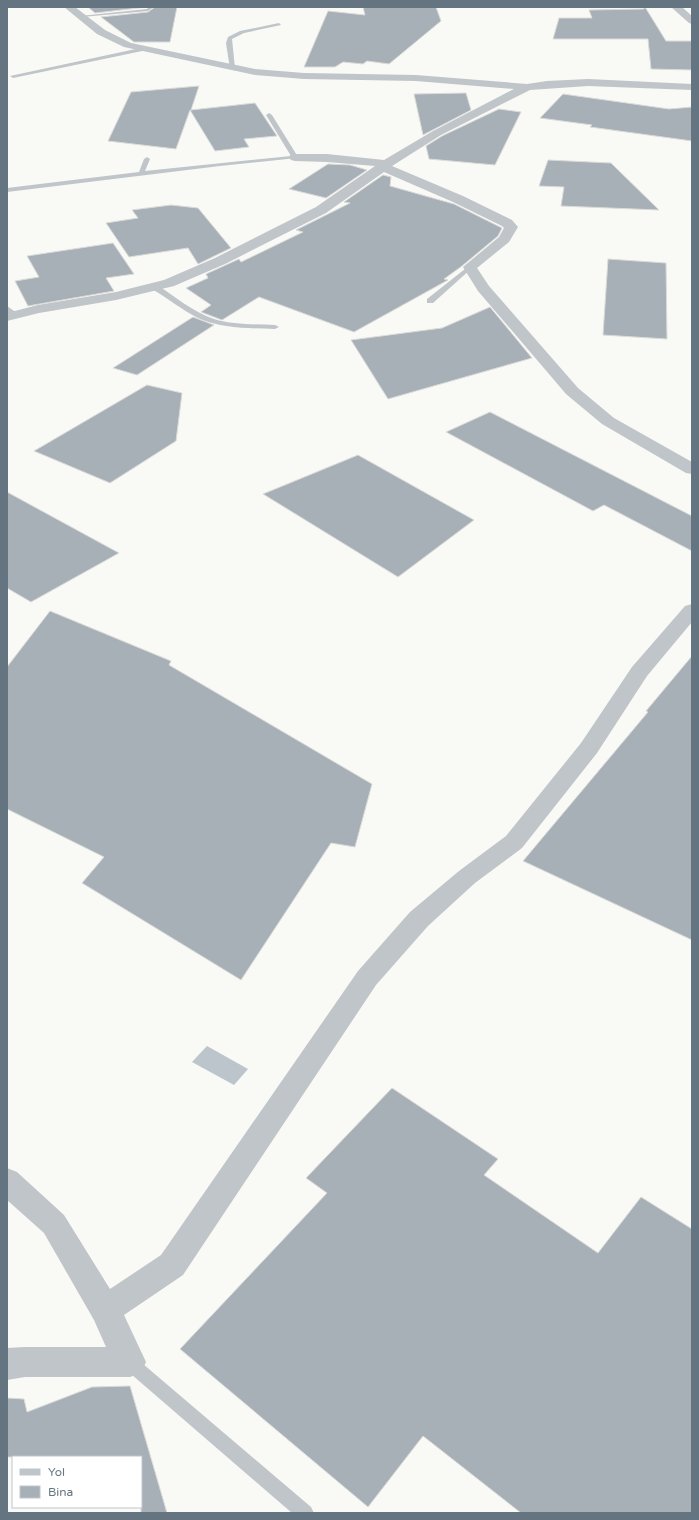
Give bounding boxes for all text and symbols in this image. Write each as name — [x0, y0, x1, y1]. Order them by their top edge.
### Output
legend — [12, 1456, 142, 1508]
text: Yol — [48, 1465, 65, 1479]
text: Bina — [48, 1485, 73, 1499]

